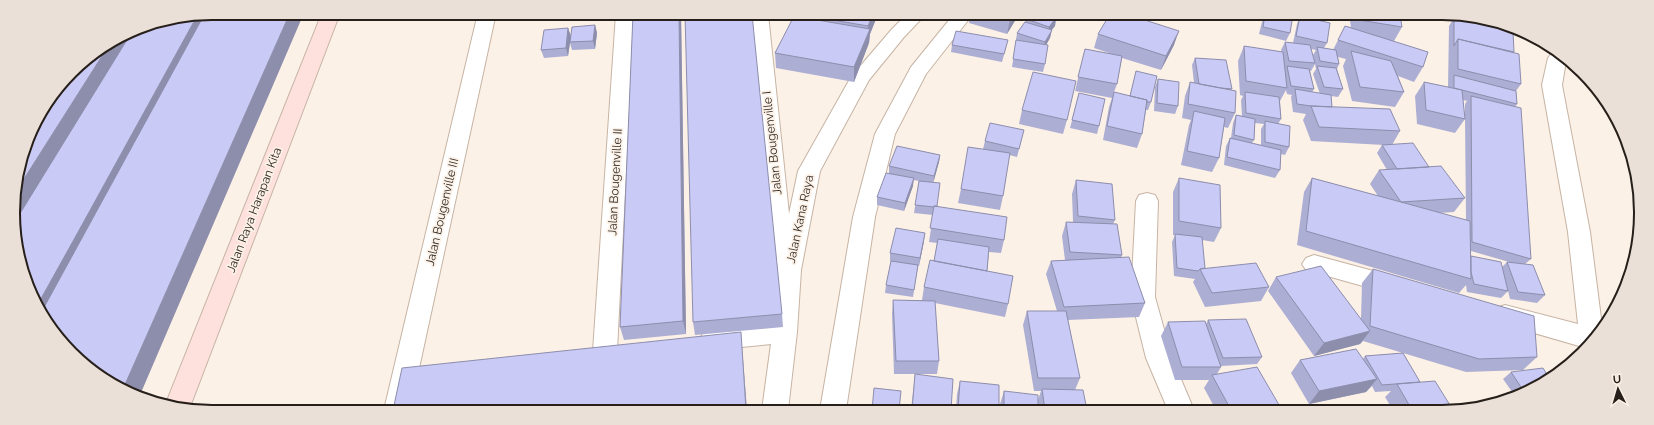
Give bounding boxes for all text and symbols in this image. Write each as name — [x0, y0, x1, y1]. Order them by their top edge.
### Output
street label: Jalan Bougenville I — [760, 90, 784, 196]
street label: Jalan Bougenville II — [605, 128, 625, 236]
street label: Jalan Raya Harapan Kita — [224, 145, 284, 275]
street label: Jalan Bougenville III — [423, 157, 461, 267]
street label: Jalan Kana Raya — [784, 174, 816, 264]
north arrow — [1598, 369, 1638, 409]
text: U — [1612, 373, 1622, 386]

